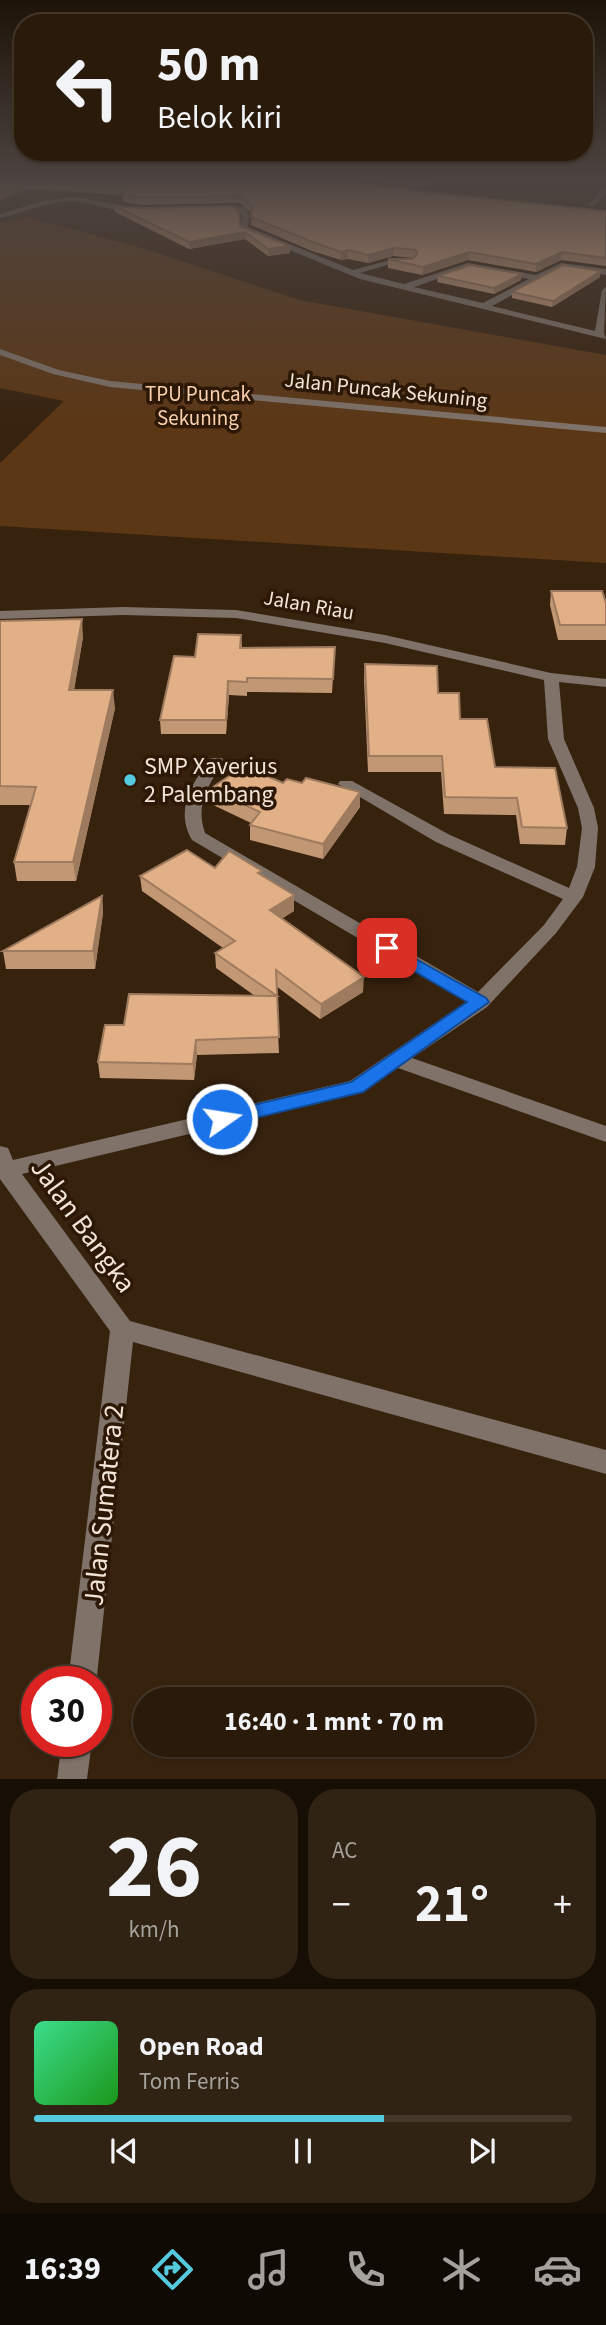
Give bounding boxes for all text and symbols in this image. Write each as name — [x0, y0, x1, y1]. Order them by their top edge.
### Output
text: 50 m — [157, 30, 261, 100]
icon: left — [42, 42, 133, 133]
text: Belok kiri — [157, 95, 282, 141]
street label: Jalan Puncak Sekuning — [283, 364, 489, 416]
park label: TPU Puncak Sekuning — [145, 379, 252, 433]
street label: Jalan Riau — [261, 582, 357, 628]
place label: SMP Xaverius 2 Palembang — [144, 749, 277, 812]
marker: SMP Xaverius 2 Palembang — [122, 772, 138, 788]
pin — [357, 918, 417, 978]
icon: arrive — [368, 929, 406, 967]
position arrow — [185, 1082, 259, 1156]
street label: Jalan Bangka — [21, 1150, 146, 1301]
street label: Jalan Sumatera 2 — [74, 1402, 134, 1608]
speed limit sign: 30 — [21, 1666, 112, 1757]
text: 16:40 · 1 mnt · 70 m — [224, 1703, 444, 1740]
text: 26 — [106, 1803, 202, 1932]
text: AC — [332, 1834, 357, 1867]
text: 21° — [415, 1868, 489, 1942]
text: − — [332, 1878, 351, 1932]
text: + — [553, 1878, 572, 1932]
text: km/h — [128, 1913, 180, 1946]
text: Open Road — [139, 2028, 264, 2065]
text: Tom Ferris — [139, 2065, 240, 2098]
icon: previous — [105, 2132, 143, 2170]
icon: pause — [284, 2132, 322, 2170]
icon: next — [463, 2132, 501, 2170]
icon: directions — [148, 2245, 197, 2294]
icon: music — [244, 2245, 293, 2294]
icon: phone — [341, 2245, 390, 2294]
icon: climate — [437, 2245, 486, 2294]
icon: car — [533, 2245, 582, 2294]
text: 16:39 — [24, 2246, 101, 2292]

